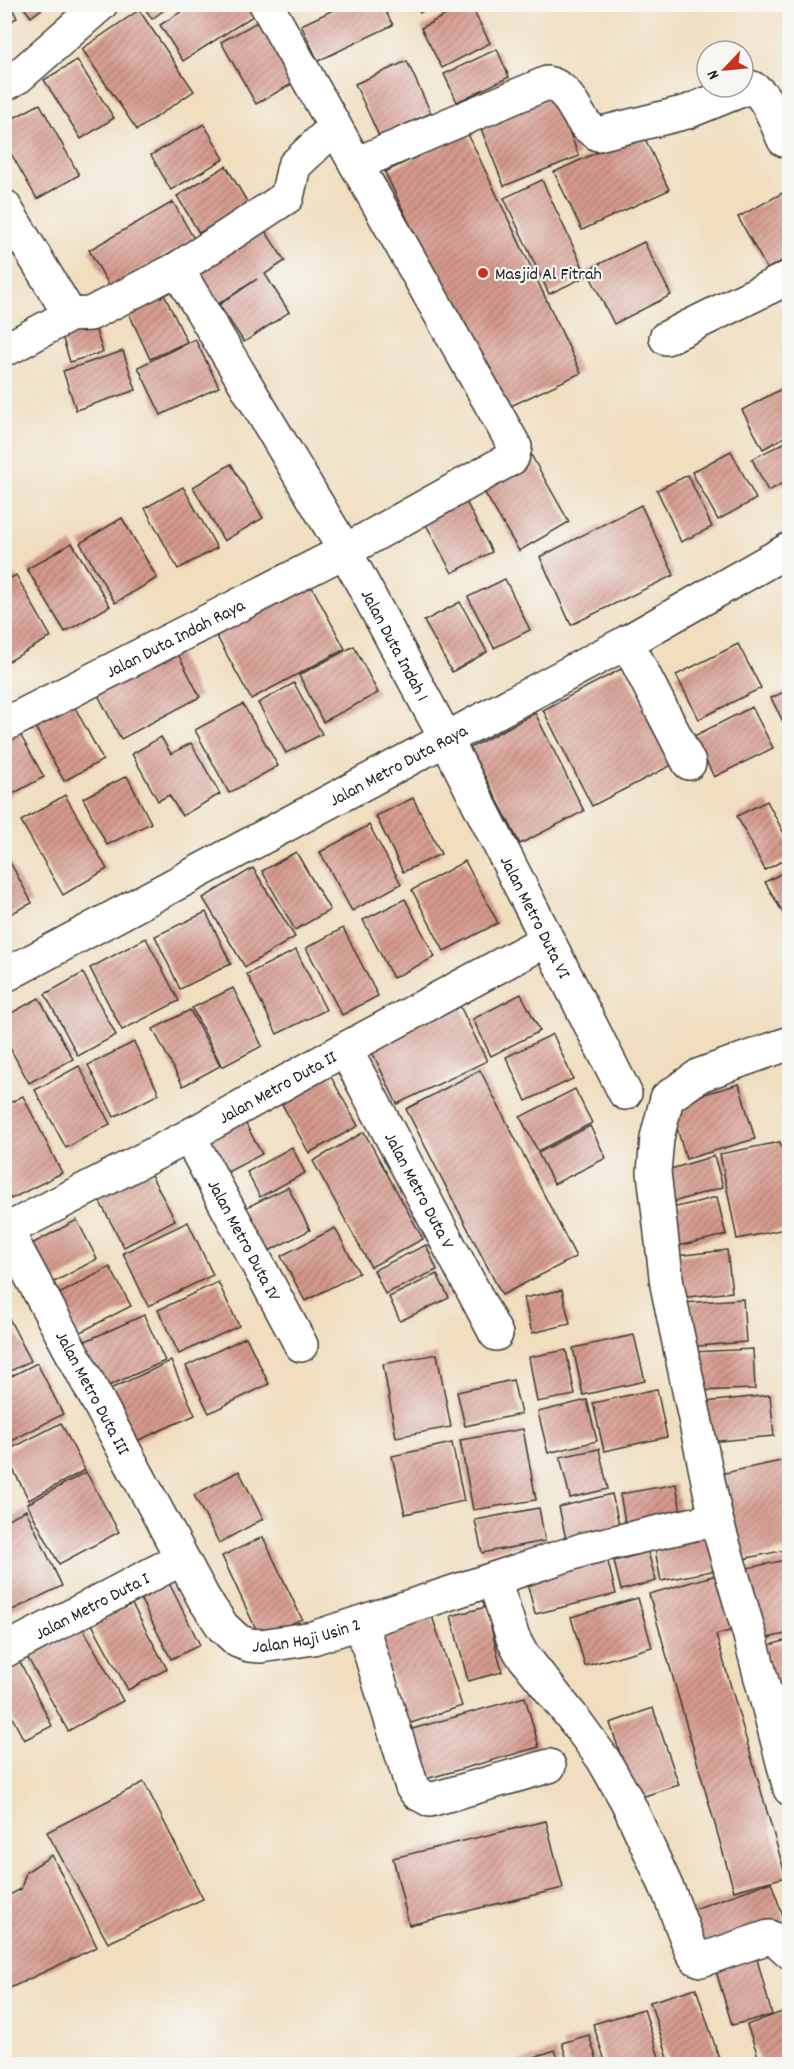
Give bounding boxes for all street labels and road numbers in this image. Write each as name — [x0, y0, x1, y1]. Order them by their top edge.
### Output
street label: Jalan Duta Indah 1 — [353, 586, 434, 707]
street label: Jalan Duta Indah Raya — [102, 594, 250, 686]
street label: Jalan Metro Duta Raya — [326, 719, 473, 814]
street label: Jalan Metro Duta VI — [492, 852, 575, 984]
street label: Jalan Metro Duta II — [215, 1046, 343, 1132]
street label: Jalan Metro Duta V — [376, 1129, 459, 1255]
street label: Jalan Metro Duta IV — [200, 1176, 286, 1307]
street label: Jalan Metro Duta III — [48, 1327, 135, 1460]
street label: Jalan Metro Duta I — [31, 1567, 155, 1648]
street label: Jalan Haji Usin 2 — [251, 1613, 364, 1661]

